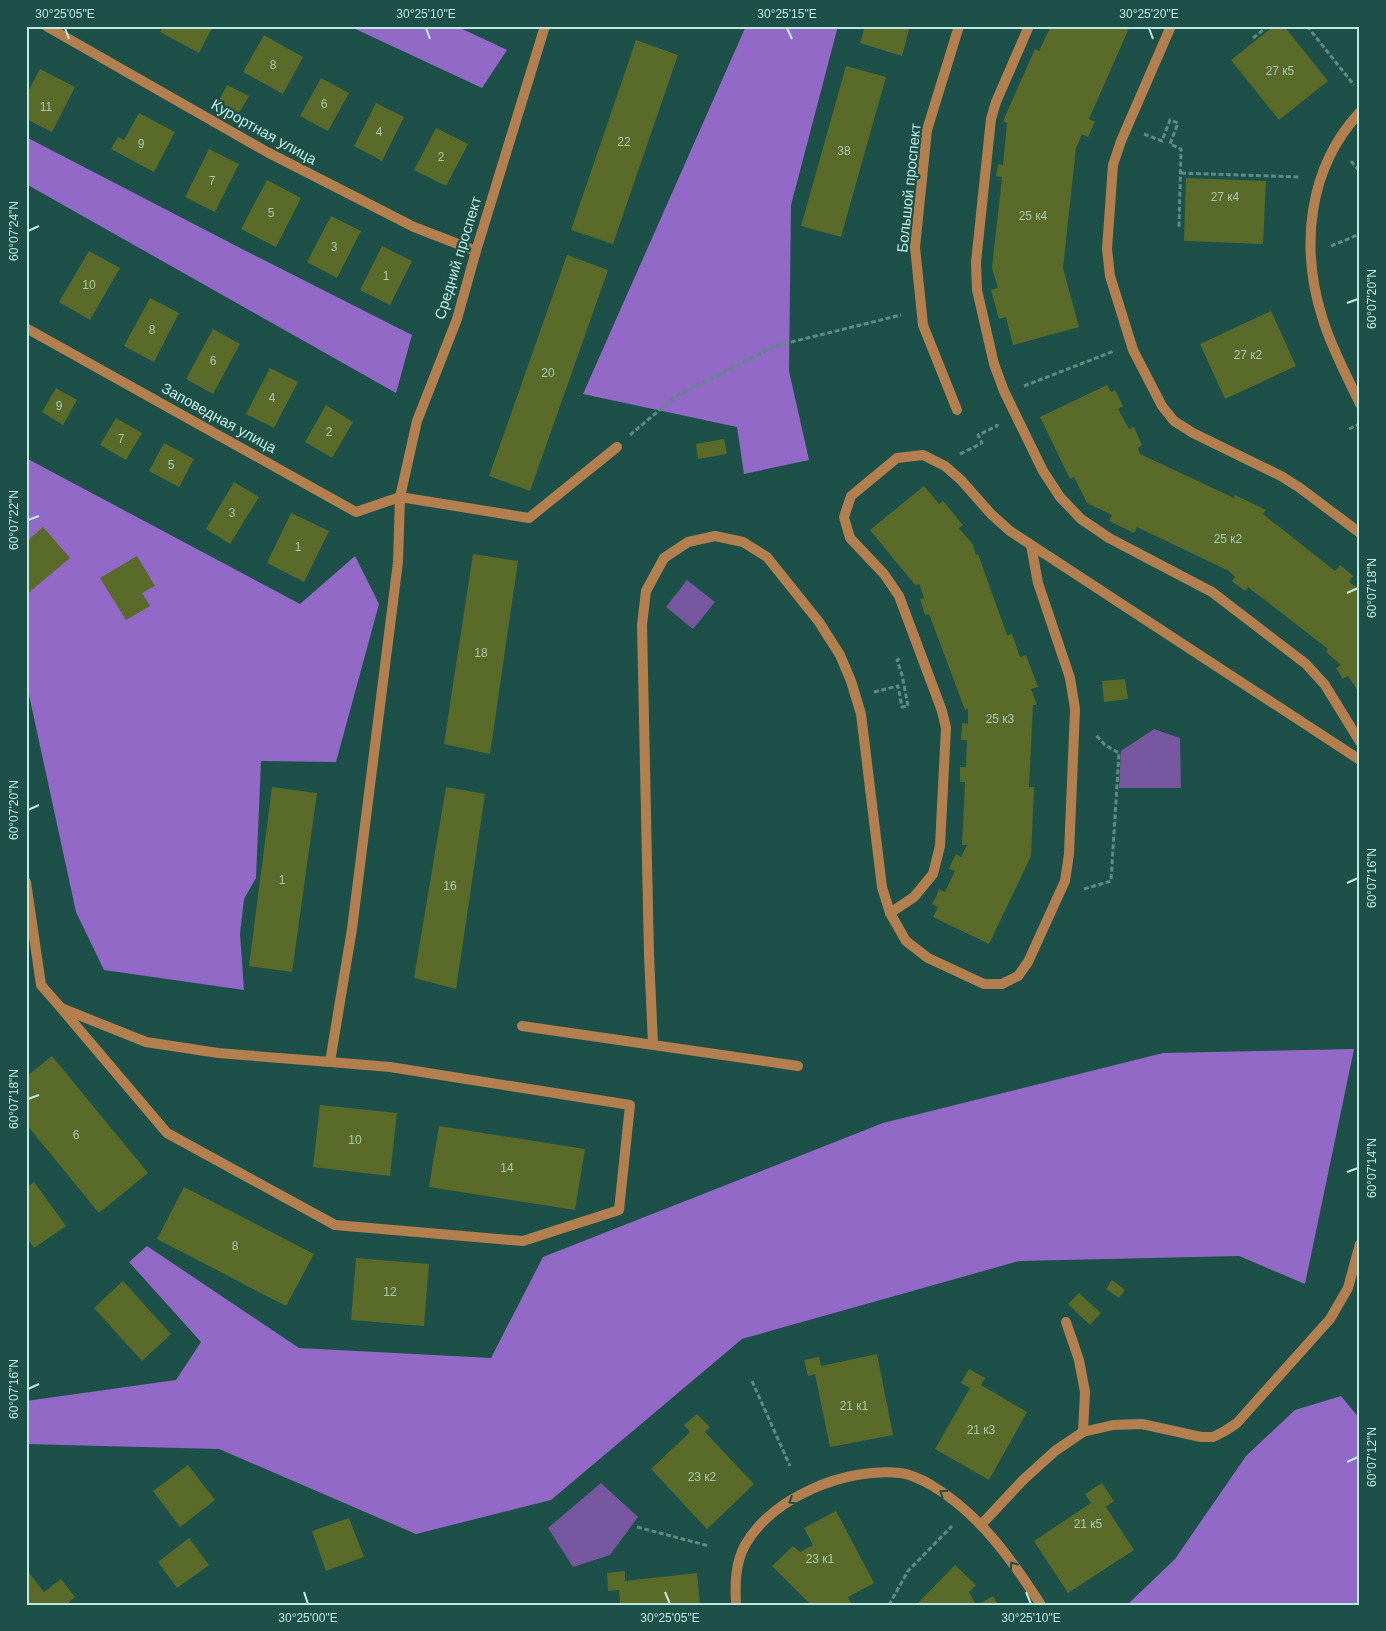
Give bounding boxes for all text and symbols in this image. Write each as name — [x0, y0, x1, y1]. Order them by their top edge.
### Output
text: 30°25'05"E — [35, 7, 95, 21]
text: 30°25'10"E — [396, 7, 456, 21]
text: 30°25'15"E — [757, 7, 817, 21]
text: 30°25'20"E — [1119, 7, 1179, 21]
house number: 8 — [270, 58, 277, 72]
house number: 27 к5 — [1266, 64, 1295, 78]
street label: Курортная улица — [209, 96, 320, 168]
house number: 6 — [321, 97, 328, 111]
house number: 11 — [40, 100, 53, 114]
street label: Большой проспект — [893, 122, 924, 253]
house number: 4 — [376, 125, 383, 139]
house number: 22 — [617, 135, 631, 149]
house number: 9 — [138, 137, 145, 151]
house number: 38 — [837, 144, 851, 158]
house number: 2 — [438, 150, 445, 164]
house number: 7 — [209, 174, 216, 188]
house number: 27 к4 — [1211, 190, 1240, 204]
street label: Средний проспект — [431, 194, 484, 321]
text: 60°07'24"N — [7, 201, 21, 261]
house number: 5 — [268, 206, 275, 220]
house number: 25 к4 — [1019, 209, 1048, 223]
house number: 3 — [331, 240, 338, 254]
house number: 1 — [383, 269, 390, 283]
text: 60°07'20"N — [1365, 269, 1379, 329]
house number: 10 — [82, 278, 96, 292]
house number: 8 — [149, 323, 156, 337]
house number: 27 к2 — [1234, 348, 1263, 362]
house number: 6 — [210, 354, 217, 368]
house number: 20 — [541, 366, 555, 380]
street label: Заповедная улица — [159, 379, 280, 456]
house number: 4 — [269, 391, 276, 405]
house number: 9 — [56, 399, 63, 413]
house number: 2 — [326, 425, 333, 439]
house number: 7 — [118, 432, 125, 446]
house number: 5 — [168, 458, 175, 472]
text: 60°07'22"N — [7, 490, 21, 550]
house number: 3 — [229, 506, 236, 520]
house number: 25 к2 — [1214, 532, 1243, 546]
house number: 1 — [295, 540, 302, 554]
text: 60°07'18"N — [1365, 558, 1379, 618]
house number: 18 — [474, 646, 488, 660]
house number: 25 к3 — [986, 712, 1015, 726]
text: 60°07'20"N — [7, 780, 21, 840]
text: 60°07'16"N — [1365, 848, 1379, 908]
house number: 1 — [279, 873, 286, 887]
house number: 16 — [443, 879, 457, 893]
text: 60°07'18"N — [7, 1069, 21, 1129]
house number: 6 — [73, 1128, 80, 1142]
house number: 10 — [348, 1133, 362, 1147]
text: 60°07'14"N — [1365, 1138, 1379, 1198]
house number: 14 — [500, 1161, 514, 1175]
house number: 8 — [232, 1239, 239, 1253]
house number: 12 — [383, 1285, 397, 1299]
text: 60°07'16"N — [7, 1359, 21, 1419]
house number: 21 к1 — [840, 1399, 869, 1413]
house number: 21 к3 — [967, 1423, 996, 1437]
text: 60°07'12"N — [1365, 1427, 1379, 1487]
house number: 23 к2 — [688, 1470, 717, 1484]
one-way arrow — [940, 1490, 949, 1499]
one-way arrow — [788, 1494, 797, 1504]
house number: 21 к5 — [1074, 1517, 1103, 1531]
house number: 23 к1 — [806, 1552, 835, 1566]
one-way arrow — [1010, 1561, 1019, 1571]
text: 30°25'00"E — [278, 1611, 338, 1625]
text: 30°25'05"E — [640, 1611, 700, 1625]
text: 30°25'10"E — [1001, 1611, 1061, 1625]

